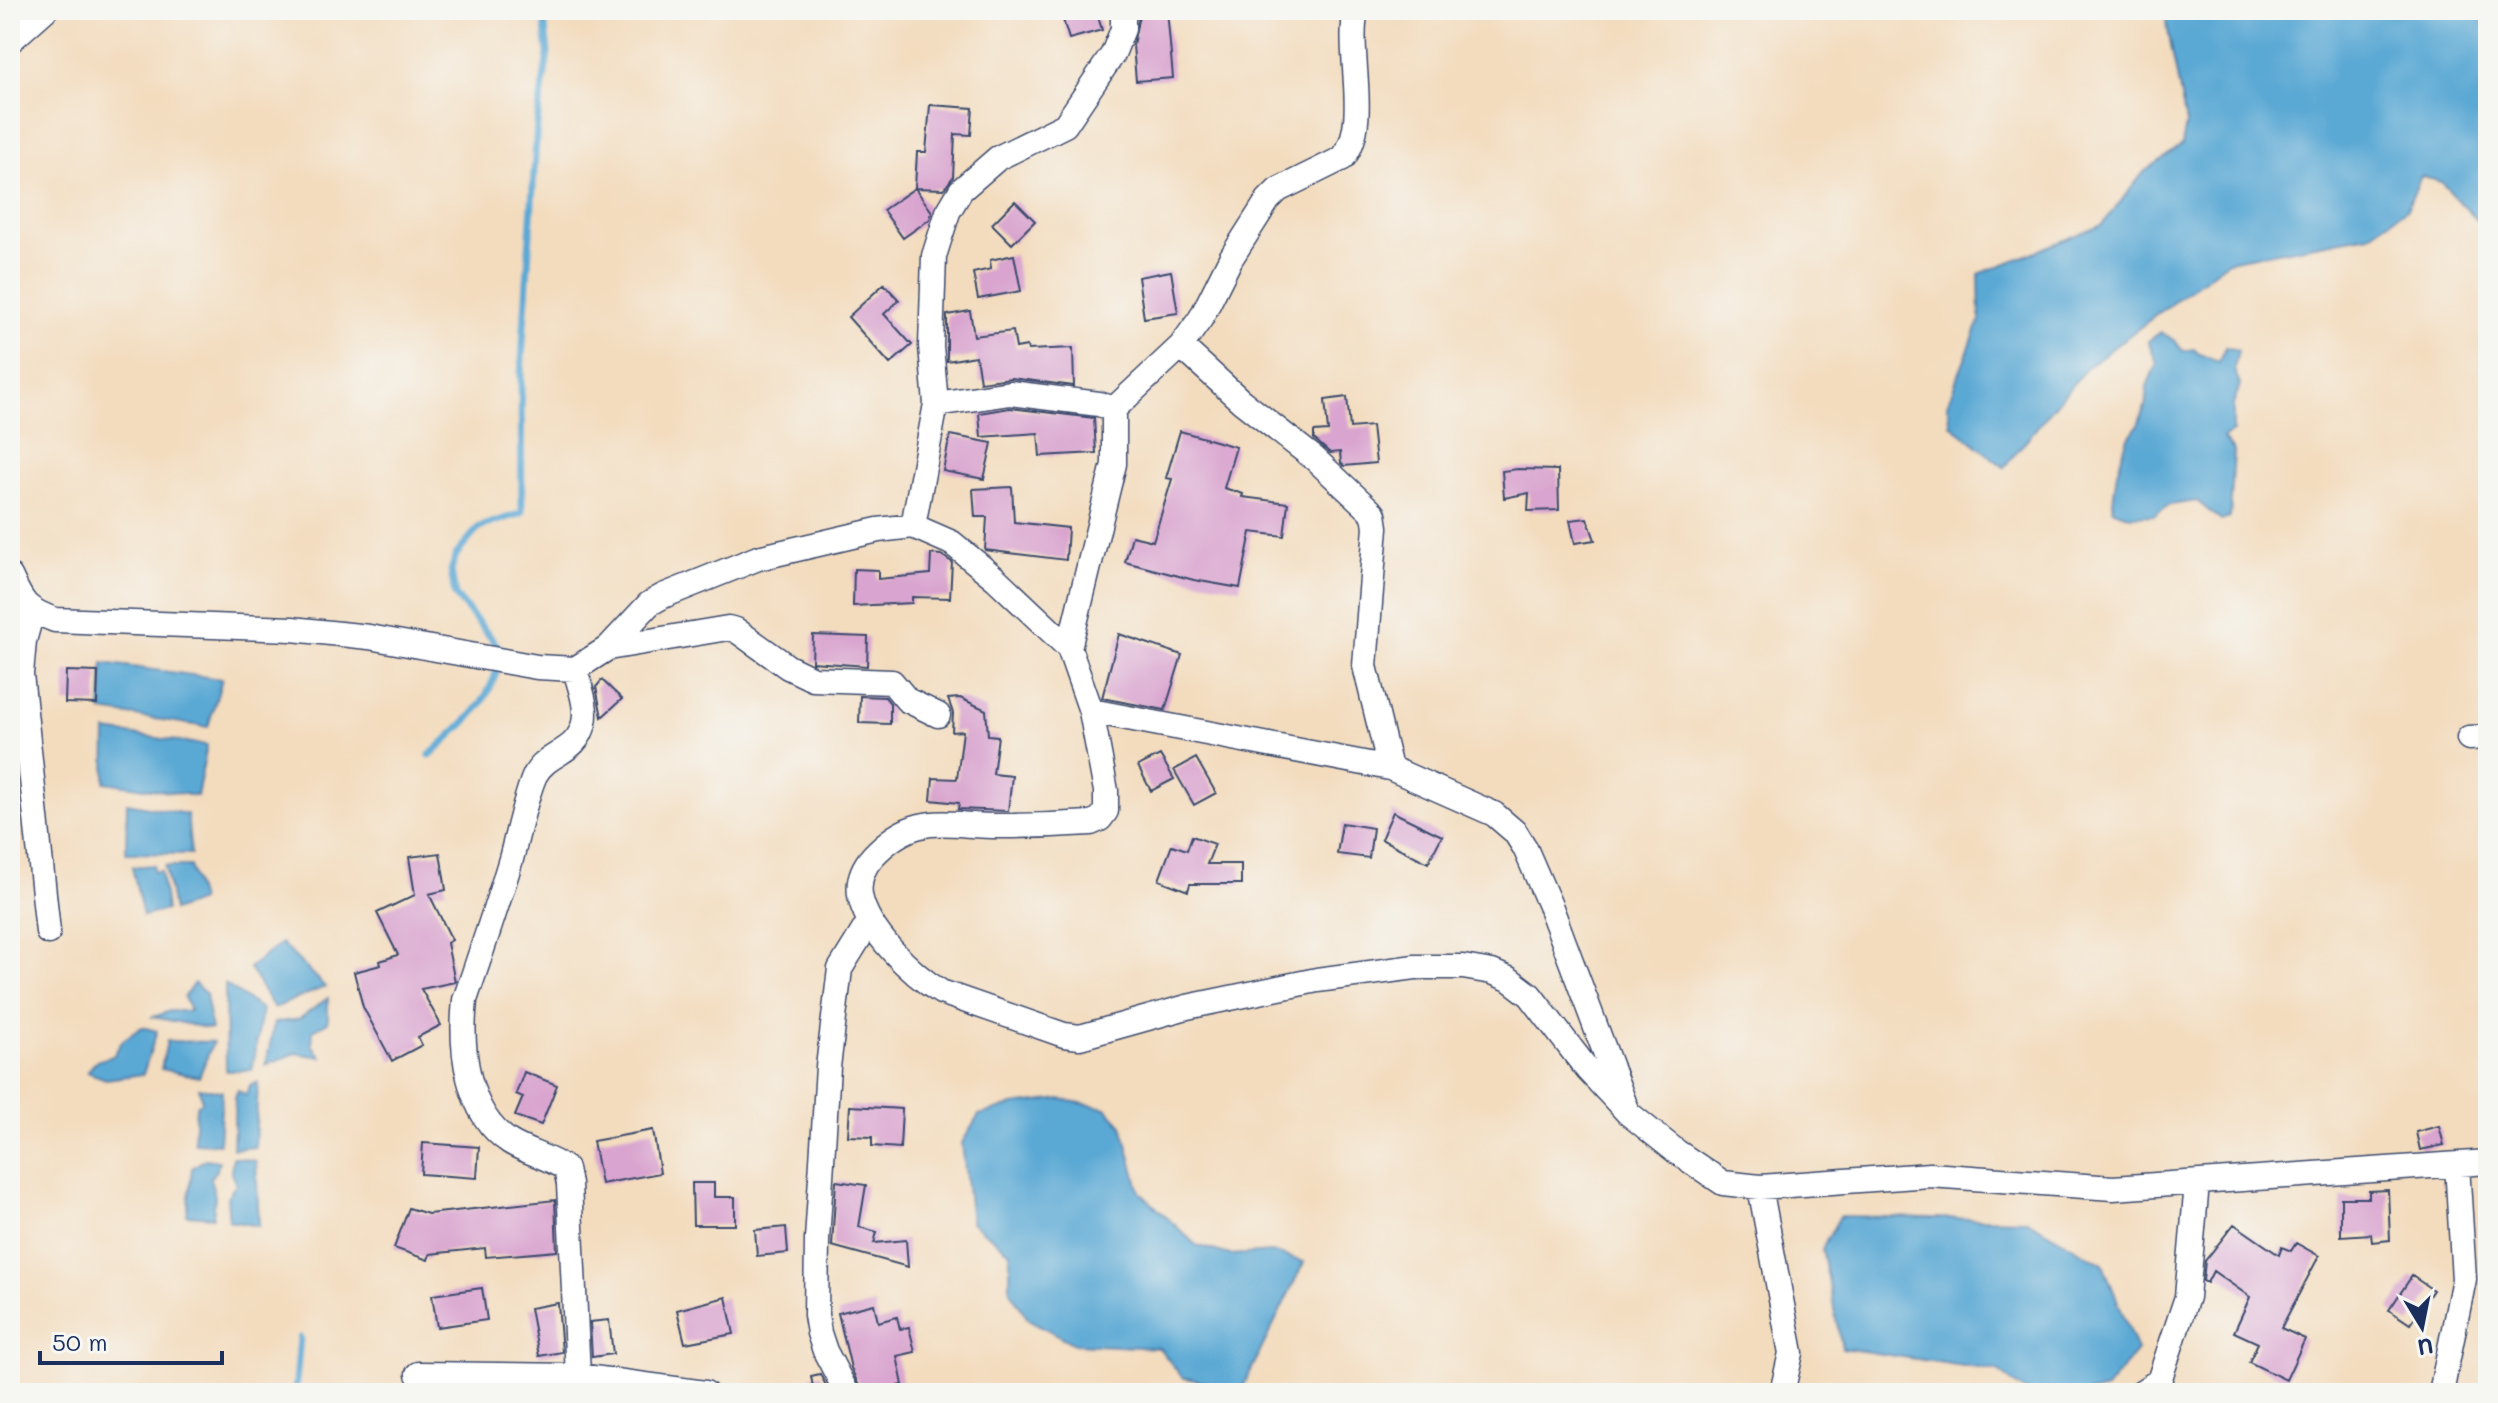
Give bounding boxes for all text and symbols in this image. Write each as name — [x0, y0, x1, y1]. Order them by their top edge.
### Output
north arrow — [2382, 1287, 2462, 1367]
scale bar — [40, 1315, 222, 1365]
text: 50 m — [52, 1326, 108, 1357]
text: U — [2415, 1332, 2436, 1363]

